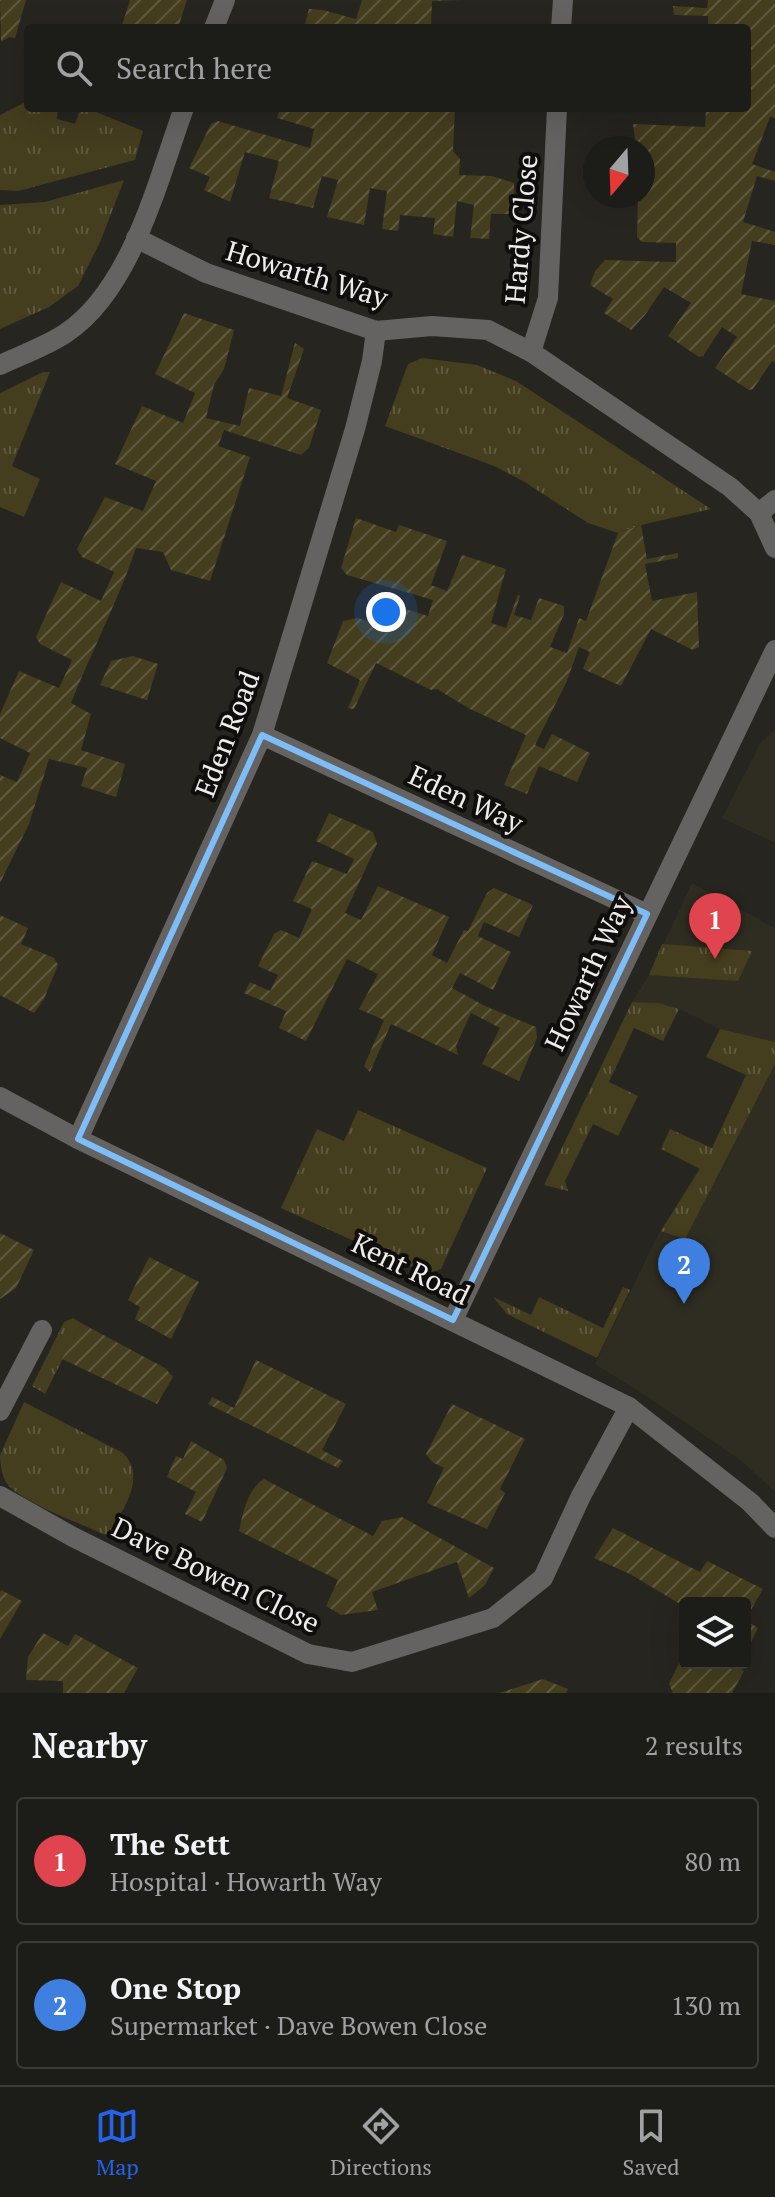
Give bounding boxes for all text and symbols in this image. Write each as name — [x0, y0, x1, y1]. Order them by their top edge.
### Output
search box — [24, 24, 751, 112]
icon: search — [52, 46, 96, 90]
text: Search here — [116, 48, 272, 88]
north arrow — [583, 136, 655, 208]
street label: Hardy Close — [496, 153, 545, 305]
street label: Howarth Way — [222, 231, 393, 316]
your location — [366, 592, 406, 632]
street label: Eden Road — [186, 666, 267, 802]
street label: Eden Way — [403, 756, 530, 841]
street label: Howarth Way — [535, 888, 640, 1056]
pin: 1 — [689, 893, 741, 959]
street label: Kent Road — [346, 1224, 476, 1313]
pin: 2 — [658, 1238, 710, 1304]
street label: Dave Bowen Close — [106, 1508, 326, 1641]
map controls — [679, 1597, 751, 1669]
button: layers — [679, 1597, 751, 1669]
text: Nearby — [32, 1723, 147, 1768]
text: 2 results — [645, 1728, 743, 1762]
text: The Sett — [110, 1824, 230, 1864]
text: 1 — [53, 1844, 67, 1878]
text: 80 m — [685, 1844, 741, 1878]
text: Hospital · Howarth Way — [110, 1864, 382, 1898]
text: One Stop — [110, 1968, 241, 2008]
text: 2 — [53, 1988, 67, 2022]
text: 130 m — [671, 1988, 741, 2022]
text: Supermarket · Dave Bowen Close — [110, 2008, 487, 2042]
tab: Map — [95, 2104, 139, 2181]
tab: Directions — [330, 2104, 432, 2181]
tab: Saved — [623, 2104, 680, 2181]

